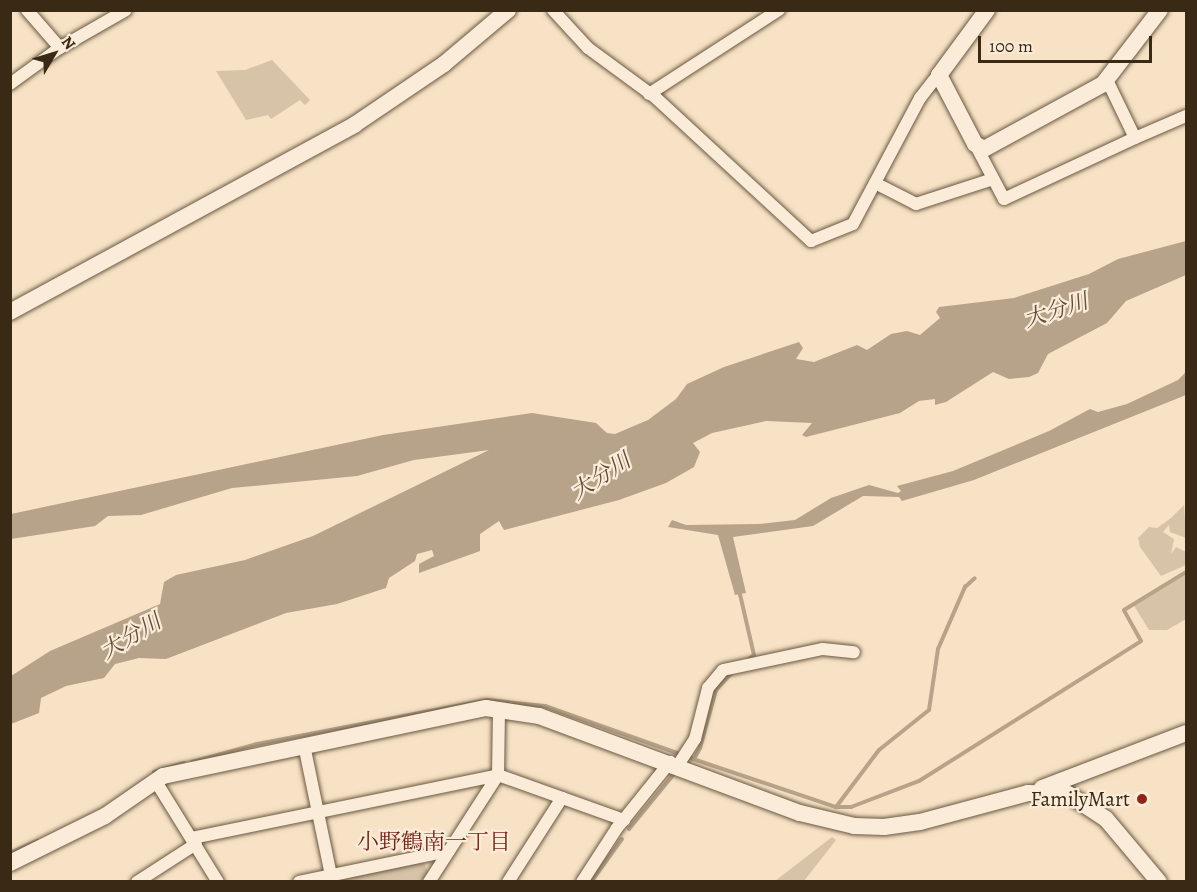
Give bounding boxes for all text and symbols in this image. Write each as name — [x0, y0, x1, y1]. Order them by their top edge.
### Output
north arrow — [24, 24, 84, 84]
scale bar — [981, 24, 1155, 62]
text: N — [56, 32, 80, 54]
text: 100 m — [989, 34, 1033, 58]
water label: 大分川 — [1021, 288, 1091, 334]
water label: 大分川 — [566, 448, 636, 506]
water label: 大分川 — [96, 609, 166, 665]
place label: FamilyMart — [1031, 786, 1130, 812]
marker: FamilyMart — [1135, 792, 1149, 806]
district label: 小野鶴南一丁目 — [357, 830, 511, 856]

